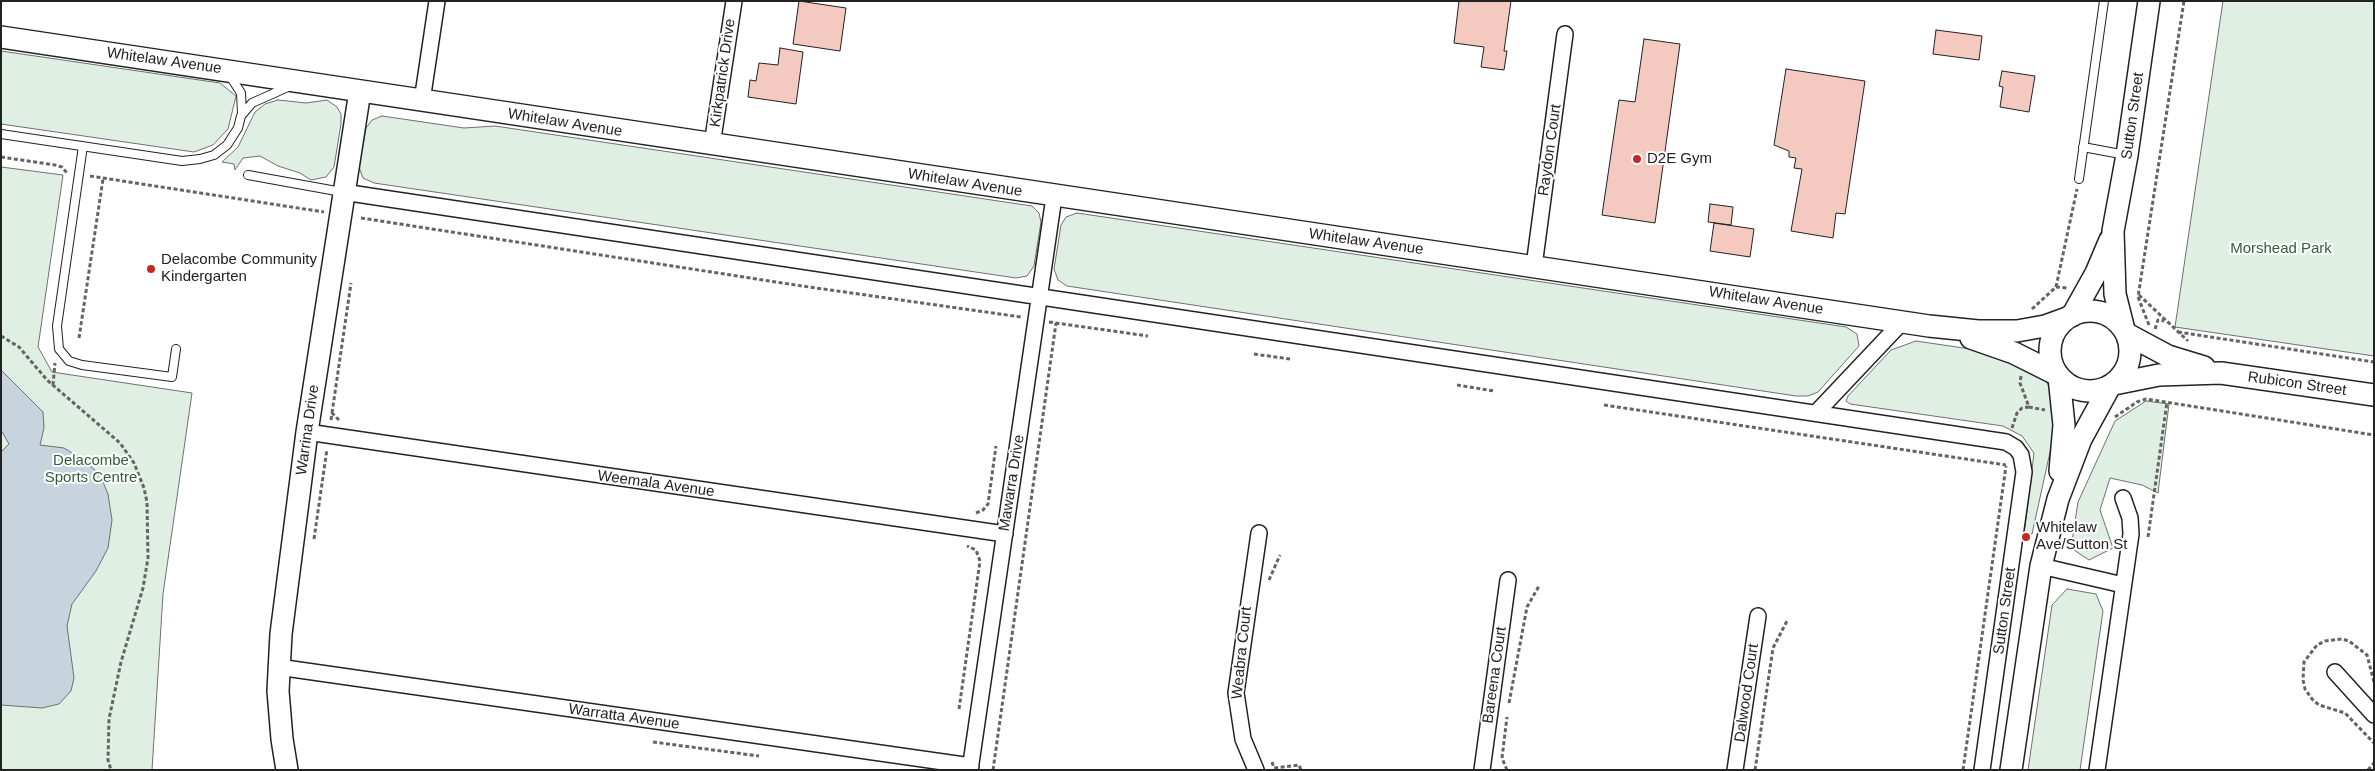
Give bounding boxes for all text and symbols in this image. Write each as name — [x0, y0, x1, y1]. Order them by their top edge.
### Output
street label: Kirkpatrick Drive — [706, 18, 740, 128]
street label: Whitelaw Avenue — [105, 44, 223, 78]
street label: Sutton Street — [2118, 71, 2148, 161]
street label: Raydon Court — [1535, 103, 1565, 197]
street label: Whitelaw Avenue — [506, 105, 624, 141]
place label: D2E Gym — [1647, 150, 1712, 168]
marker: D2E Gym — [1631, 153, 1643, 165]
street label: Whitelaw Avenue — [906, 165, 1024, 201]
street label: Whitelaw Avenue — [1307, 225, 1425, 259]
park label: Morshead Park — [2230, 240, 2332, 258]
place label: Delacombe Community Kindergarten — [161, 251, 317, 286]
marker: Delacombe Community Kindergarten — [145, 263, 157, 275]
street label: Whitelaw Avenue — [1707, 283, 1825, 319]
street label: Rubicon Street — [2247, 368, 2347, 400]
street label: Warrina Drive — [293, 384, 323, 476]
street label: Mawarra Drive — [995, 433, 1029, 533]
park label: Delacombe Sports Centre — [45, 452, 137, 487]
street label: Weemala Avenue — [596, 467, 716, 501]
place label: Whitelaw Ave/Sutton St — [2036, 519, 2127, 554]
marker: Whitelaw Ave/Sutton St — [2020, 531, 2032, 543]
street label: Sutton Street — [1990, 566, 2020, 656]
street label: Weabra Court — [1228, 606, 1256, 700]
street label: Bareena Court — [1479, 625, 1511, 725]
street label: Dalwood Court — [1731, 643, 1763, 743]
street label: Warratta Avenue — [567, 700, 681, 734]

